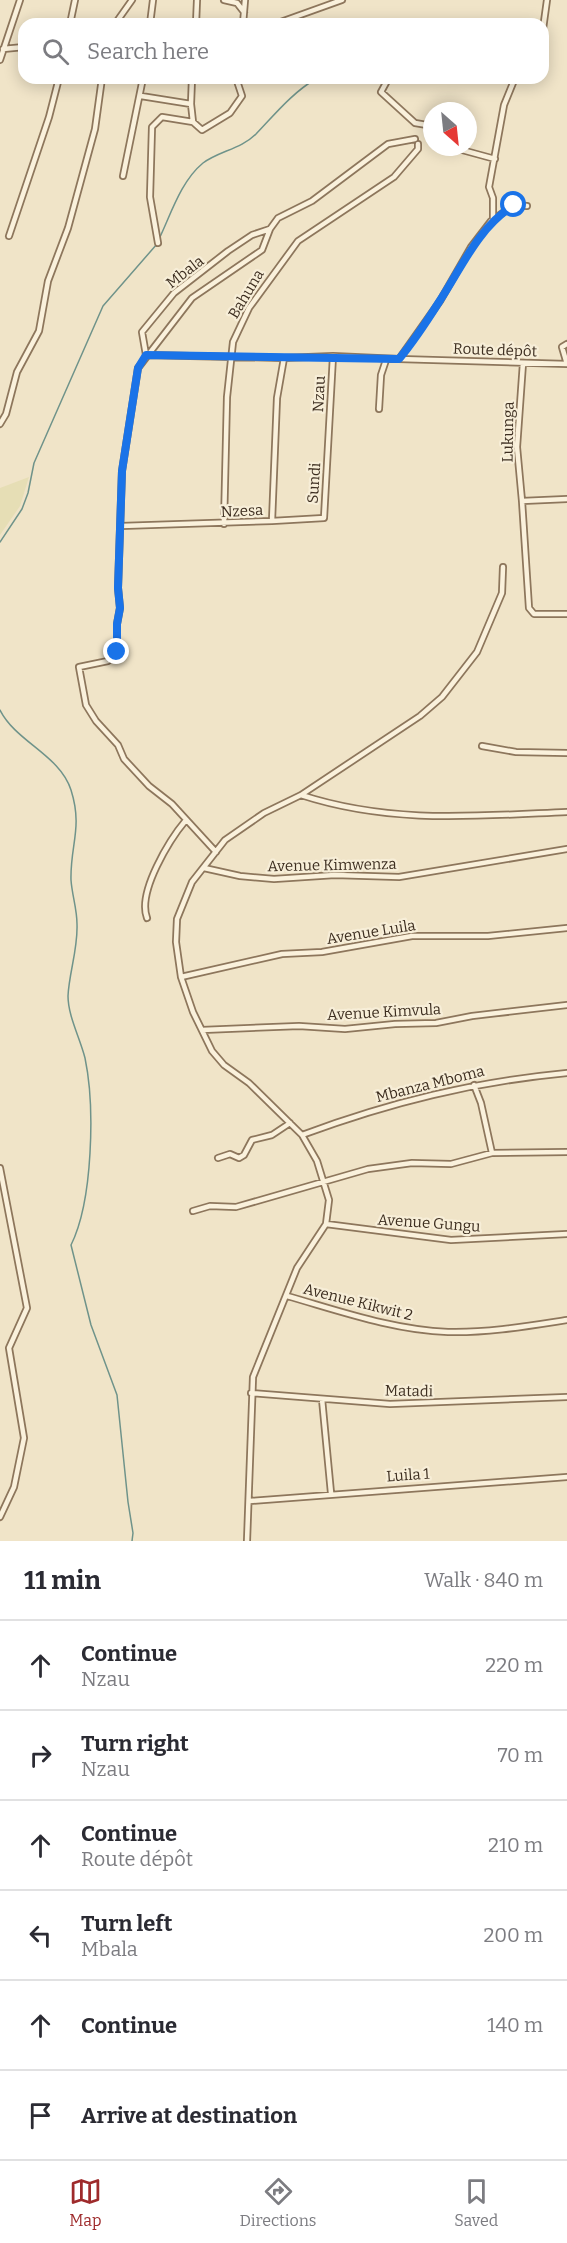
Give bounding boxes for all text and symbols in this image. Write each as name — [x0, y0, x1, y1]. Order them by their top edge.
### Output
search box — [18, 18, 549, 84]
icon: search — [39, 35, 72, 68]
text: Search here — [87, 38, 209, 65]
north arrow — [423, 102, 477, 156]
route start — [500, 191, 526, 217]
street label: Mbala — [163, 252, 207, 292]
street label: Bahuna — [224, 266, 268, 322]
street label: Route dépôt — [453, 340, 538, 360]
street label: Nzau — [309, 375, 329, 413]
street label: Lukunga — [498, 401, 518, 463]
street label: Sundi — [304, 461, 324, 504]
street label: Nzesa — [220, 501, 264, 521]
route end — [103, 638, 129, 664]
street label: Avenue Kimwenza — [267, 855, 397, 875]
street label: Avenue Luila — [325, 916, 417, 948]
street label: Avenue Kimvula — [327, 1000, 441, 1024]
street label: Mbanza Mboma — [374, 1062, 486, 1106]
street label: Avenue Gungu — [377, 1210, 481, 1236]
street label: Avenue Kikwit 2 — [302, 1280, 414, 1324]
street label: Matadi — [385, 1382, 434, 1400]
street label: Luila 1 — [386, 1465, 430, 1485]
text: 11 min — [24, 1565, 101, 1596]
text: Walk · 840 m — [424, 1568, 543, 1592]
text: Continue — [81, 1640, 177, 1667]
icon: ahead — [24, 1649, 57, 1682]
text: 220 m — [485, 1653, 543, 1677]
text: Nzau — [81, 1667, 130, 1691]
text: Turn right — [81, 1730, 189, 1757]
icon: right — [24, 1739, 57, 1772]
text: 70 m — [497, 1743, 543, 1767]
text: Nzau — [81, 1757, 130, 1781]
text: Continue — [81, 1820, 177, 1847]
icon: ahead — [24, 1829, 57, 1862]
text: 210 m — [488, 1833, 543, 1857]
text: Route dépôt — [81, 1847, 193, 1871]
text: Turn left — [81, 1910, 173, 1937]
icon: left — [24, 1919, 57, 1952]
text: 200 m — [483, 1923, 543, 1947]
text: Mbala — [81, 1937, 138, 1961]
icon: ahead — [24, 2009, 57, 2042]
text: Continue — [81, 2012, 177, 2039]
text: 140 m — [487, 2013, 543, 2037]
icon: arrive — [24, 2099, 57, 2132]
text: Arrive at destination — [81, 2102, 297, 2129]
tab: Map — [69, 2175, 102, 2230]
tab: Directions — [240, 2175, 317, 2230]
tab: Saved — [454, 2175, 498, 2230]

